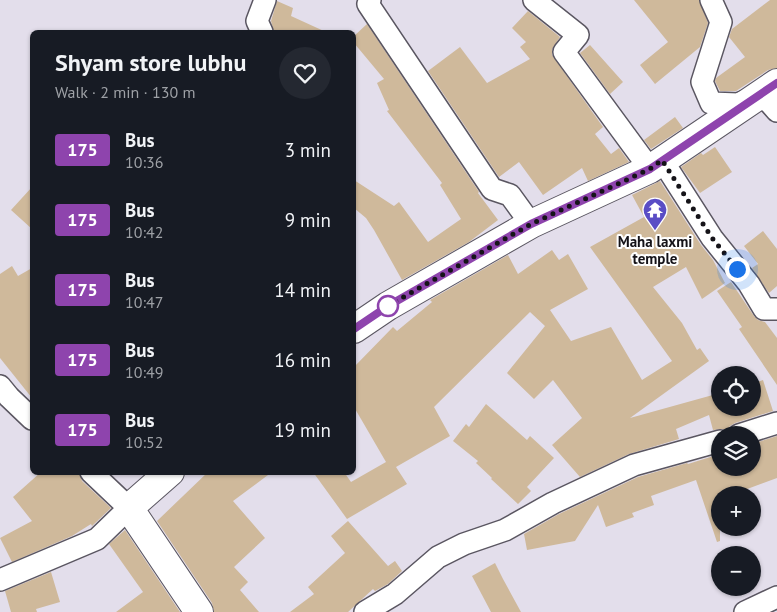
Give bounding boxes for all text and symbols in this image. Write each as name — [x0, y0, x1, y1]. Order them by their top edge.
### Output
text: Shyam store lubhu — [55, 47, 246, 78]
button: heart — [279, 47, 331, 99]
text: Walk · 2 min · 130 m — [55, 82, 195, 102]
text: Bus — [125, 128, 154, 152]
text: 175 — [67, 138, 98, 161]
text: 3 min — [285, 138, 331, 162]
text: 10:36 — [125, 152, 163, 172]
temple icon: Maha laxmi temple — [642, 197, 668, 231]
text: Bus — [125, 198, 154, 222]
text: 175 — [67, 208, 98, 231]
text: 9 min — [285, 208, 331, 232]
text: 10:42 — [125, 222, 163, 242]
place label: Maha laxmi temple — [618, 232, 692, 268]
your location — [725, 257, 750, 282]
text: Bus — [125, 268, 154, 292]
text: 175 — [67, 278, 98, 301]
text: 14 min — [274, 278, 331, 302]
text: 10:47 — [125, 292, 163, 312]
unlabelled marker — [377, 295, 399, 317]
text: Bus — [125, 338, 154, 362]
text: 175 — [67, 348, 98, 371]
text: 16 min — [274, 348, 331, 372]
text: 10:49 — [125, 362, 163, 382]
map controls — [711, 366, 761, 596]
button: locate — [711, 366, 761, 416]
text: Bus — [125, 408, 154, 432]
text: 175 — [67, 418, 98, 441]
text: 19 min — [274, 418, 331, 442]
button: layers — [711, 426, 761, 476]
text: 10:52 — [125, 432, 163, 452]
button: + — [711, 486, 761, 536]
button: − — [711, 546, 761, 596]

